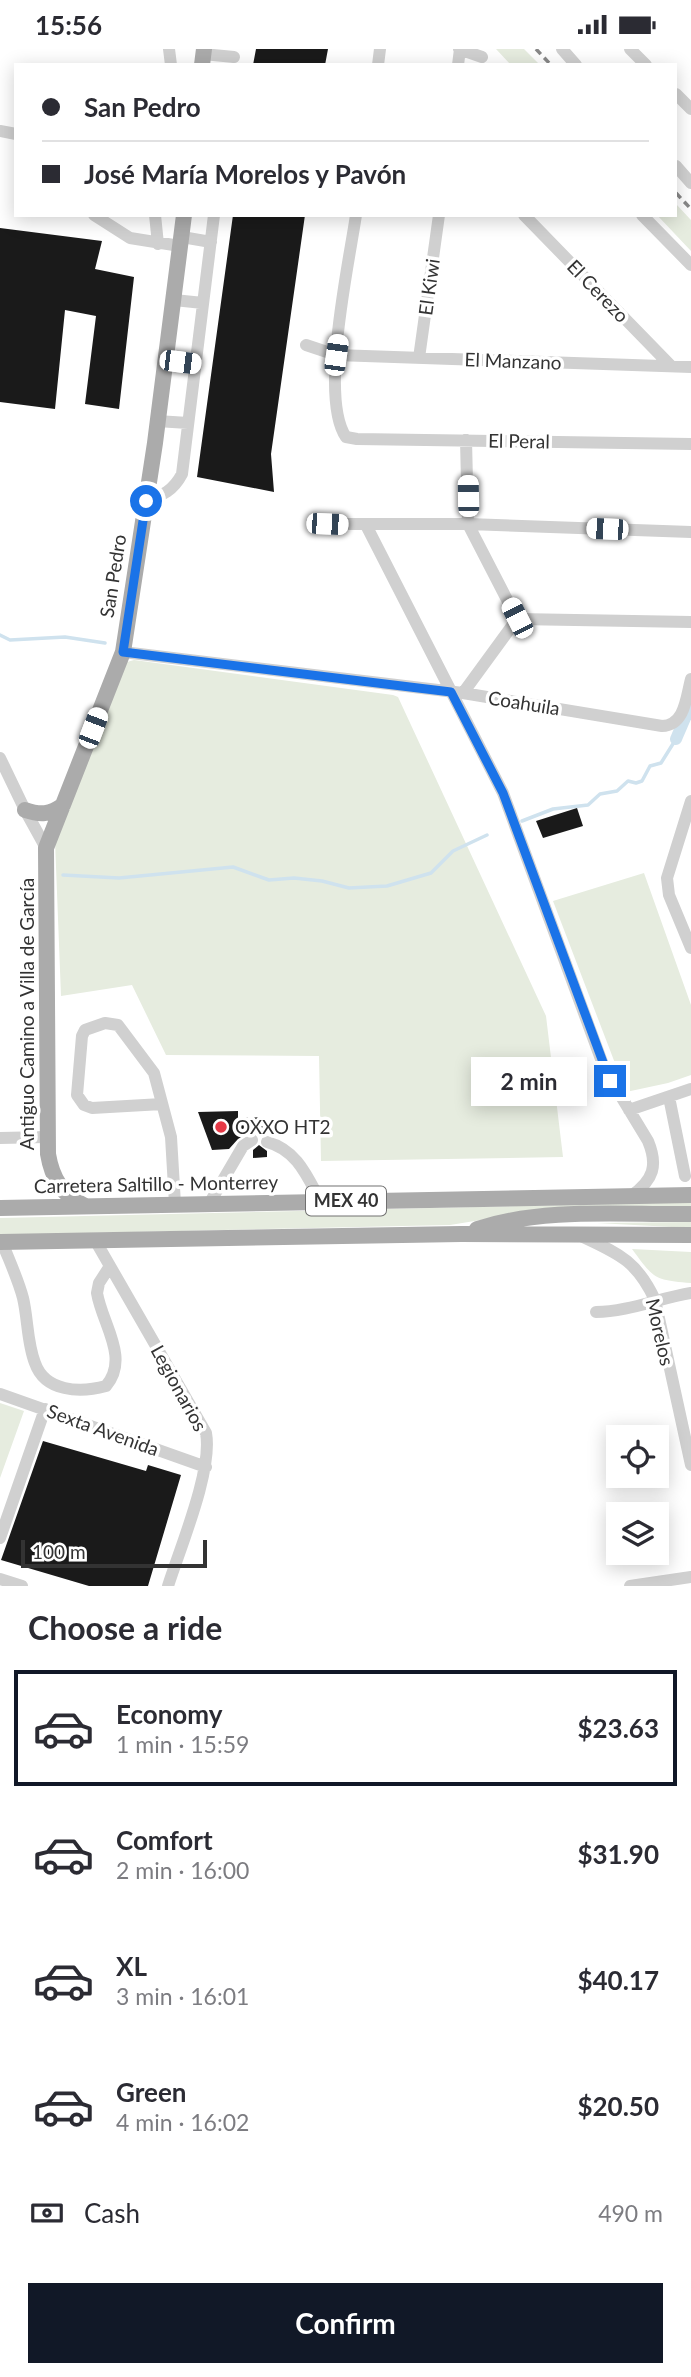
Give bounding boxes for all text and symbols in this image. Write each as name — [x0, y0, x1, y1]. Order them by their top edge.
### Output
text: 15:56 — [35, 9, 102, 41]
text: San Pedro — [84, 91, 201, 123]
text: José María Morelos y Pavón — [84, 158, 406, 190]
street label: El Cerezo — [563, 254, 634, 327]
street label: El Kiwi — [413, 257, 444, 317]
car — [323, 333, 350, 377]
street label: El Manzano — [464, 347, 562, 374]
car — [158, 349, 203, 375]
street label: El Peral — [488, 428, 550, 453]
car — [458, 475, 479, 517]
route start — [130, 485, 162, 517]
car — [306, 513, 349, 535]
car — [586, 518, 629, 540]
street label: San Pedro — [95, 533, 130, 619]
car — [499, 595, 536, 641]
street label: Coahuila — [487, 685, 562, 720]
car — [76, 705, 111, 751]
street label: Antiguo Camino a Villa de García — [15, 878, 38, 1150]
callout: 2 min — [470, 1056, 586, 1105]
route end — [594, 1065, 626, 1097]
text: 2 min — [500, 1067, 558, 1095]
place label: OXXO HT2 — [235, 1115, 331, 1138]
marker: OXXO HT2 — [213, 1119, 229, 1135]
street label: Carretera Saltillo - Monterrey — [34, 1170, 278, 1197]
road number: MEX 40 — [306, 1187, 386, 1216]
street label: Morelos — [642, 1296, 679, 1368]
street label: Legionarios — [146, 1341, 212, 1435]
street label: Sexta Avenida — [44, 1399, 162, 1460]
map controls — [606, 1425, 669, 1565]
button: locate — [606, 1425, 669, 1488]
button: layers — [606, 1502, 669, 1565]
scale bar — [21, 1537, 206, 1569]
text: 100 m — [32, 1540, 86, 1563]
text: Choose a ride — [28, 1608, 222, 1647]
icon: car — [32, 1697, 95, 1760]
text: Economy — [116, 1698, 222, 1730]
text: $23.63 — [577, 1712, 659, 1744]
text: 1 min · 15:59 — [116, 1730, 249, 1758]
icon: car — [32, 1823, 95, 1886]
text: Comfort — [116, 1824, 213, 1856]
text: $31.90 — [577, 1838, 659, 1870]
text: 2 min · 16:00 — [116, 1856, 249, 1884]
icon: car — [32, 1949, 95, 2012]
text: XL — [116, 1950, 147, 1982]
text: $40.17 — [577, 1964, 659, 1996]
text: 3 min · 16:01 — [116, 1982, 249, 2010]
icon: car — [32, 2075, 95, 2138]
text: Green — [116, 2076, 186, 2108]
text: $20.50 — [577, 2090, 659, 2122]
text: 4 min · 16:02 — [116, 2108, 249, 2136]
icon: cash — [28, 2194, 66, 2232]
text: Cash — [84, 2197, 140, 2229]
text: 490 m — [598, 2199, 663, 2227]
button: Confirm — [28, 2283, 663, 2363]

